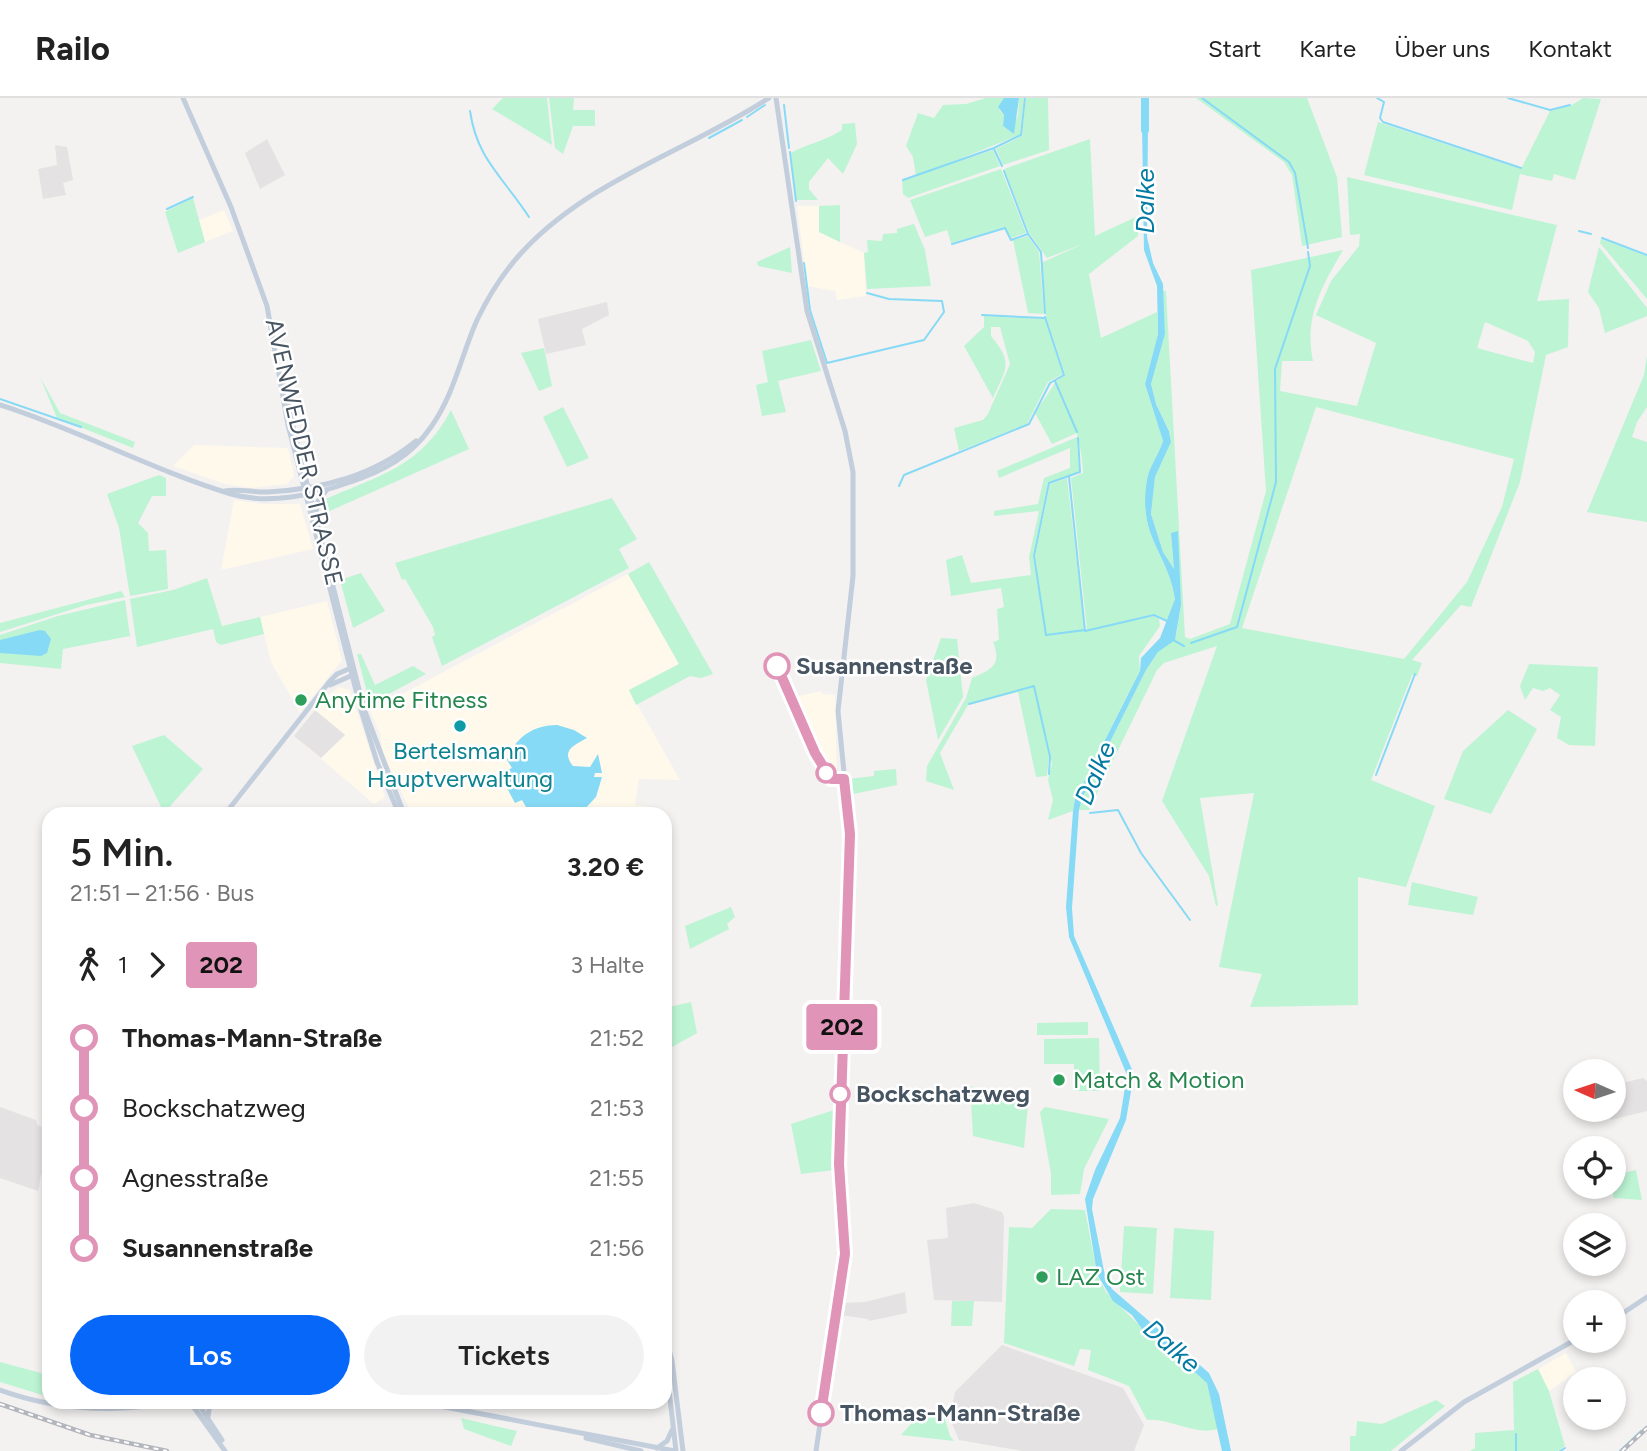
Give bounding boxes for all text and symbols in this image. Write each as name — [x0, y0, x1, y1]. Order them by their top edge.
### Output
text: Railo — [35, 29, 110, 68]
text: Start — [1208, 34, 1261, 63]
text: Karte — [1299, 34, 1356, 63]
text: Über uns — [1394, 34, 1490, 63]
text: Kontakt — [1528, 34, 1612, 63]
water label: Dalke — [1129, 168, 1161, 234]
street label: AVENWEDDER STRASSE — [260, 316, 349, 588]
place label: Susannenstraße — [796, 651, 972, 680]
marker: Susannenstraße — [764, 653, 790, 679]
place label: Anytime Fitness — [315, 685, 488, 714]
marker: Anytime Fitness — [293, 692, 309, 708]
marker: Bertelsmann Hauptverwaltung — [452, 718, 468, 734]
place label: Bertelsmann Hauptverwaltung — [367, 736, 553, 793]
water label: Dalke — [1067, 737, 1123, 809]
unlabelled marker — [816, 763, 836, 783]
text: 5 Min. — [70, 830, 173, 876]
text: 3.20 € — [567, 851, 644, 883]
text: 21:51 – 21:56 · Bus — [70, 879, 254, 907]
icon: walk — [70, 946, 108, 984]
icon: forward — [138, 946, 176, 984]
text: 202 — [200, 950, 243, 979]
text: 1 — [118, 951, 128, 979]
text: 3 Halte — [571, 951, 644, 979]
line badge: 202 — [802, 1004, 882, 1050]
text: 202 — [820, 1012, 864, 1041]
text: Thomas-Mann-Straße — [122, 1022, 382, 1054]
text: 21:52 — [590, 1024, 644, 1052]
north arrow — [1563, 1059, 1626, 1122]
map controls — [1563, 1059, 1626, 1430]
place label: Match & Motion — [1073, 1065, 1244, 1094]
marker: Match & Motion — [1051, 1072, 1067, 1088]
place label: Bockschatzweg — [856, 1079, 1030, 1108]
marker: Bockschatzweg — [830, 1084, 850, 1104]
text: Bockschatzweg — [122, 1092, 306, 1124]
text: 21:53 — [590, 1094, 644, 1122]
button: locate — [1563, 1136, 1626, 1199]
text: Agnesstraße — [122, 1162, 268, 1194]
text: 21:55 — [589, 1164, 644, 1192]
button: layers — [1563, 1213, 1626, 1276]
text: Susannenstraße — [122, 1232, 313, 1264]
text: 21:56 — [590, 1234, 644, 1262]
place label: LAZ Ost — [1056, 1262, 1145, 1291]
marker: LAZ Ost — [1034, 1269, 1050, 1285]
button: + — [1563, 1290, 1626, 1353]
water label: Dalke — [1137, 1312, 1207, 1380]
button: Los — [70, 1315, 350, 1395]
button: Tickets — [364, 1315, 644, 1395]
button: − — [1563, 1367, 1626, 1430]
place label: Thomas-Mann-Straße — [840, 1398, 1080, 1427]
marker: Thomas-Mann-Straße — [808, 1400, 834, 1426]

